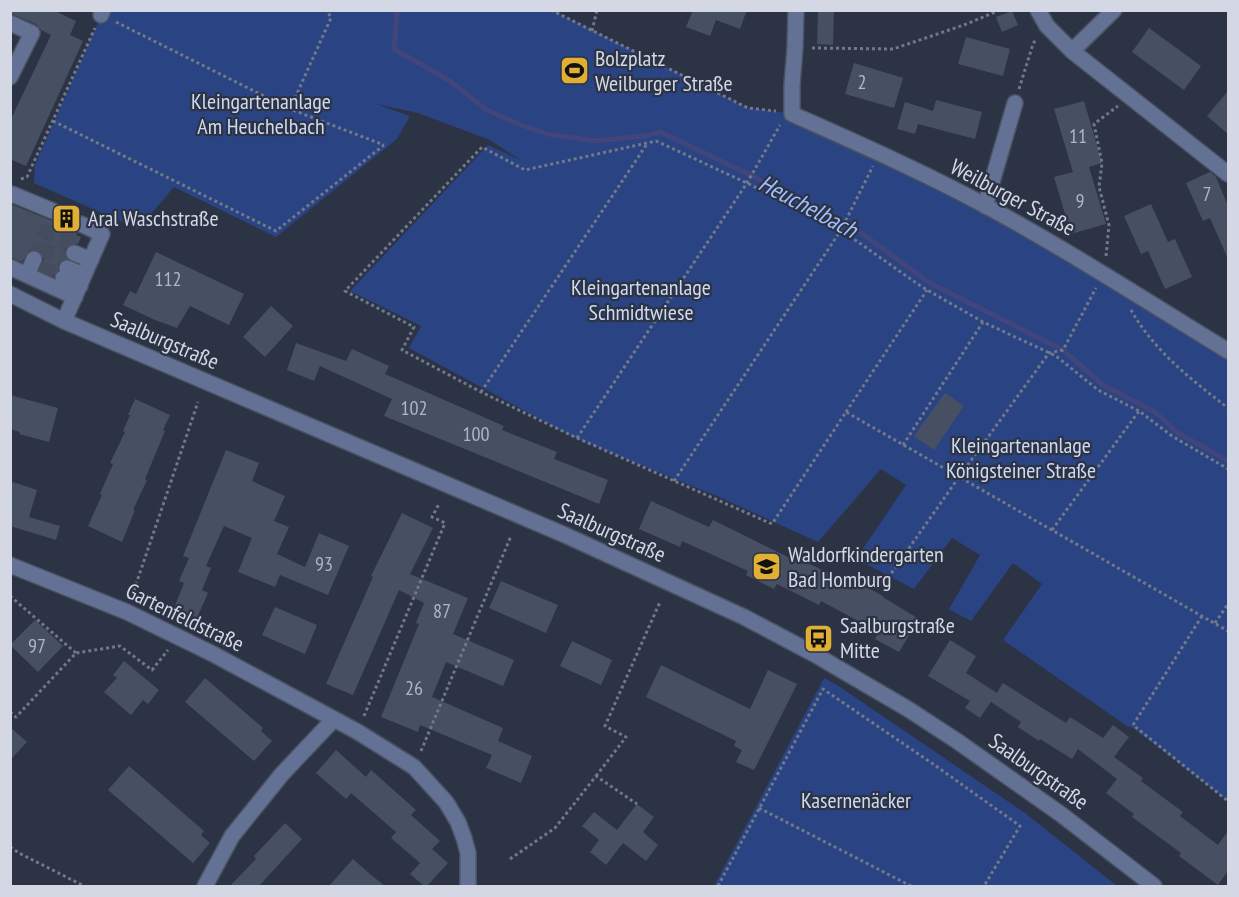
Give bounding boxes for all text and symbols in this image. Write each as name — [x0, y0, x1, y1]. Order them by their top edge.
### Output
place label: Bolzplatz Weilburger Straße — [595, 44, 733, 97]
sports icon: Bolzplatz Weilburger Straße — [558, 55, 590, 87]
house number: 2 — [858, 69, 867, 95]
park label: Kleingartenanlage Am Heuchelbach — [191, 87, 331, 140]
house number: 11 — [1069, 123, 1087, 149]
street label: Weilburger Straße — [946, 152, 1080, 242]
water label: Heuchelbach — [754, 167, 864, 245]
house number: 7 — [1203, 181, 1212, 207]
house number: 9 — [1076, 188, 1085, 214]
building icon: Aral Waschstraße — [51, 202, 83, 234]
place label: Aral Waschstraße — [88, 204, 219, 232]
house number: 112 — [155, 266, 182, 292]
park label: Kleingartenanlage Schmidtwiese — [571, 273, 711, 326]
street label: Saalburgstraße — [107, 305, 223, 375]
house number: 102 — [401, 395, 428, 421]
house number: 100 — [463, 421, 490, 447]
park label: Kleingartenanlage Königsteiner Straße — [946, 431, 1096, 484]
street label: Saalburgstraße — [554, 496, 670, 568]
place label: Waldorfkindergarten Bad Homburg — [788, 540, 944, 593]
house number: 93 — [315, 551, 333, 577]
school or university icon: Waldorfkindergarten Bad Homburg — [751, 551, 783, 583]
street label: Gartenfeldstraße — [121, 576, 249, 658]
house number: 87 — [433, 598, 451, 624]
place label: Saalburgstraße Mitte — [840, 611, 955, 664]
bus stop icon: Saalburgstraße Mitte — [803, 622, 835, 654]
house number: 97 — [28, 633, 46, 659]
house number: 26 — [405, 675, 423, 701]
street label: Saalburgstraße — [984, 727, 1094, 815]
park label: Kasernenäcker — [801, 786, 911, 814]

